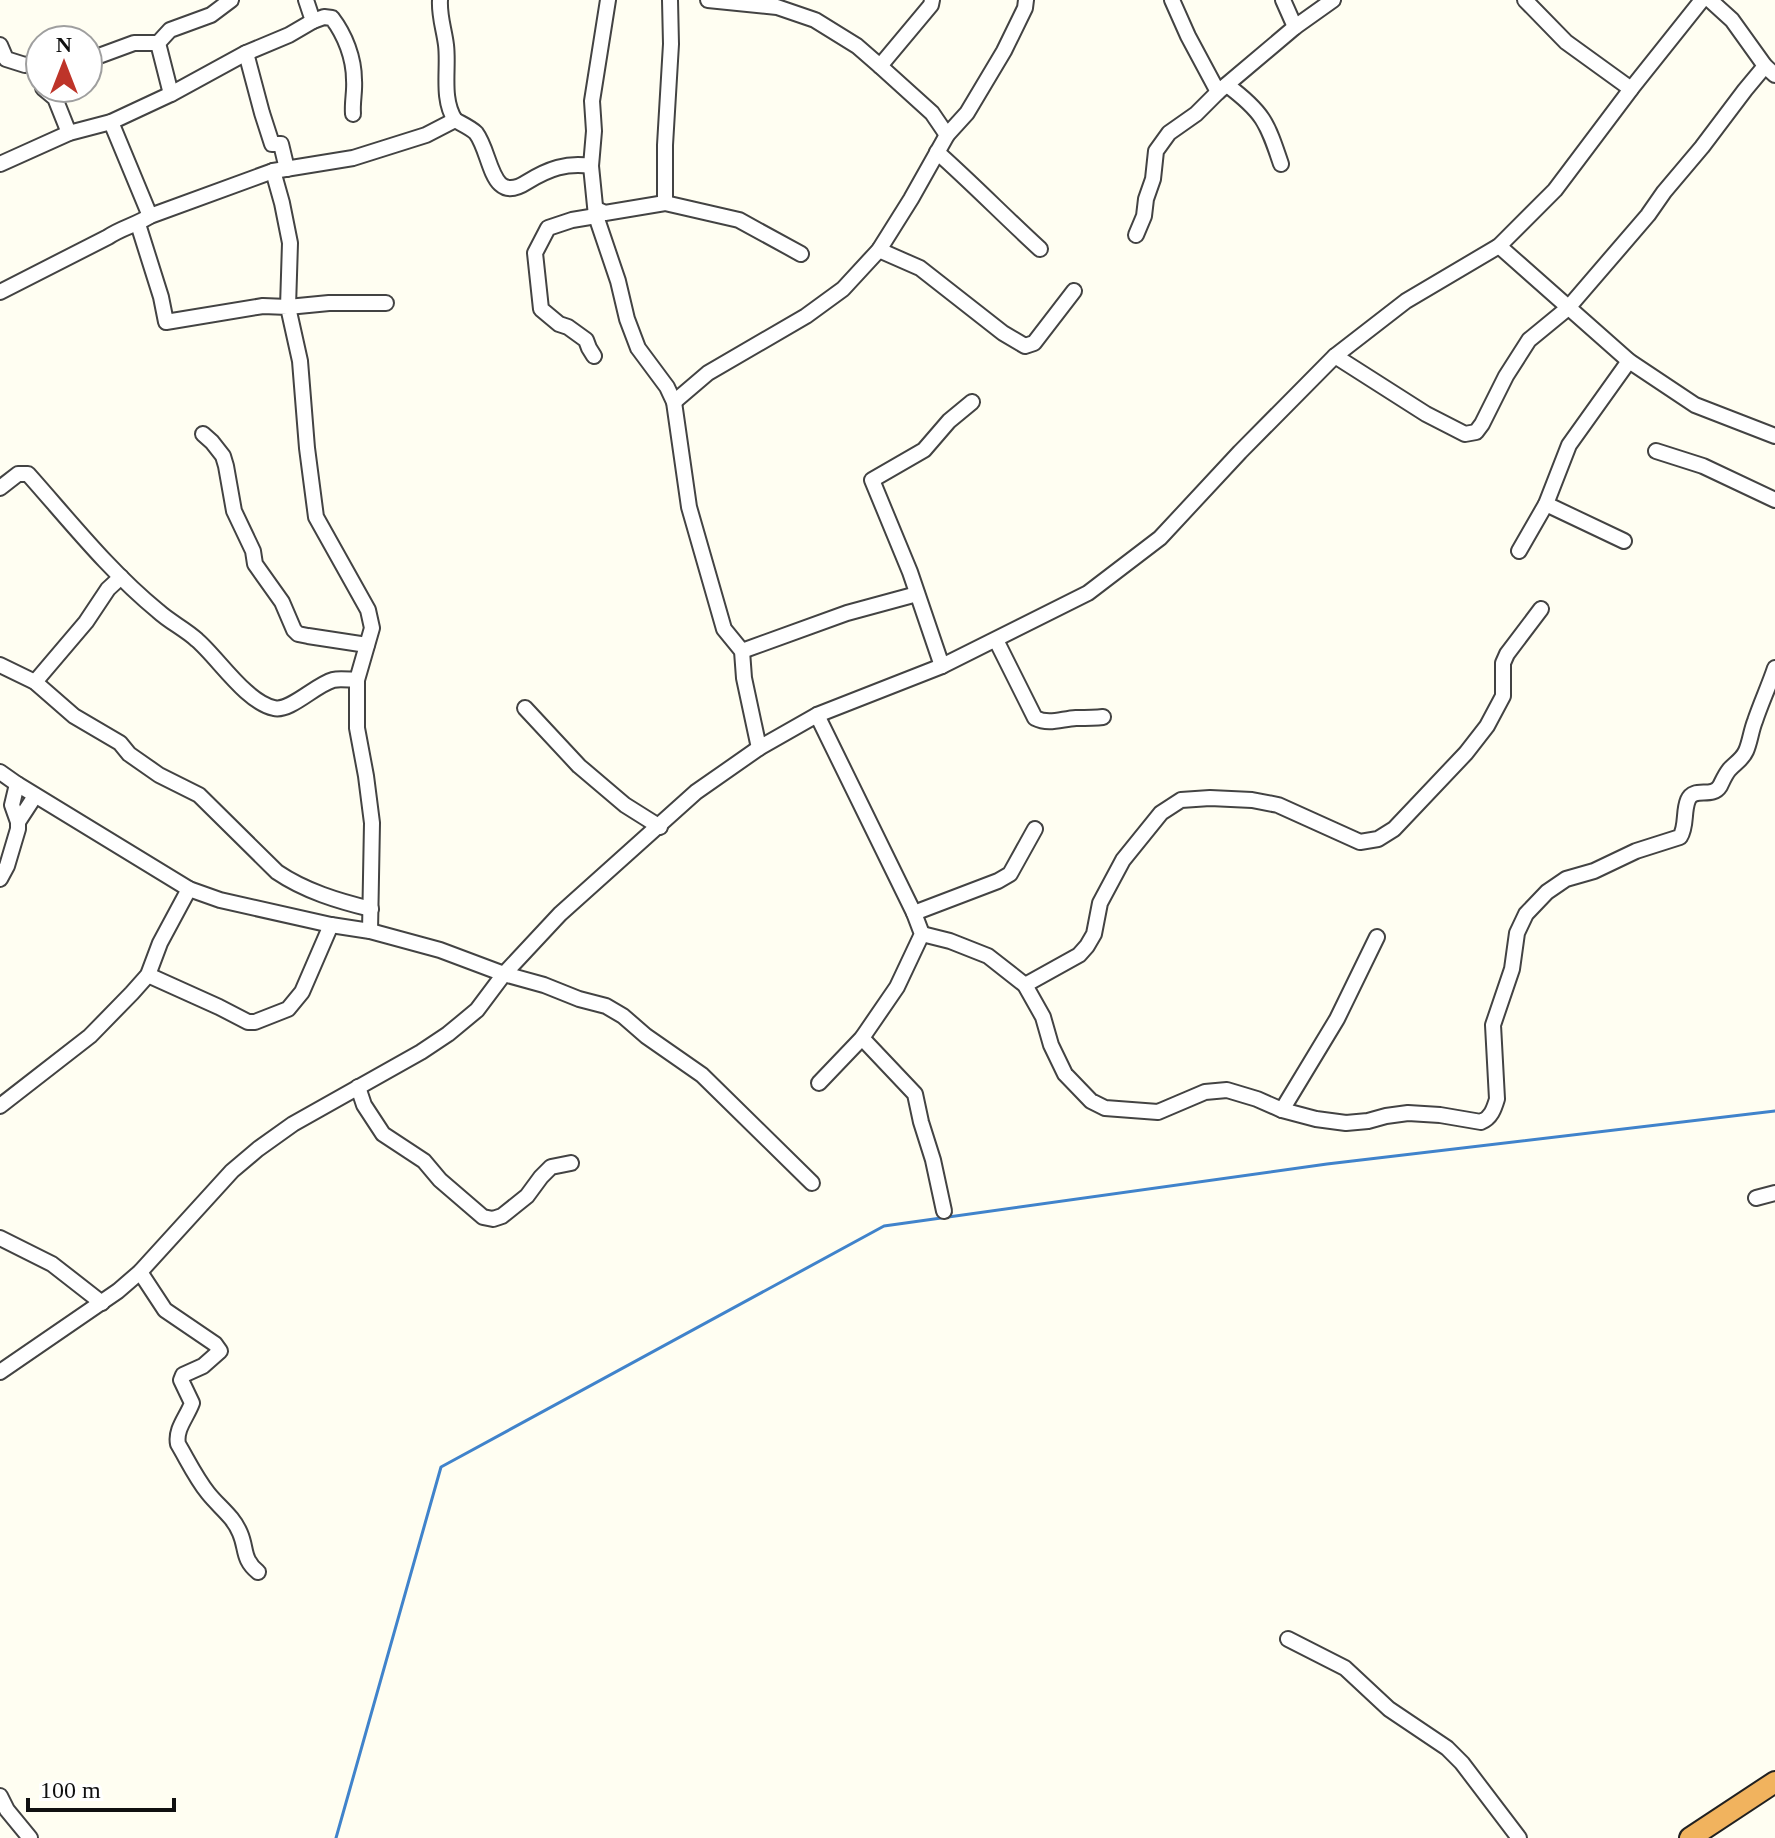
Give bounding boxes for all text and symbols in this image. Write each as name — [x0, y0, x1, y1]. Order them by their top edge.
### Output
north arrow — [24, 24, 104, 104]
text: N — [56, 32, 72, 57]
scale bar — [28, 1762, 174, 1812]
text: 100 m — [40, 1777, 101, 1803]

